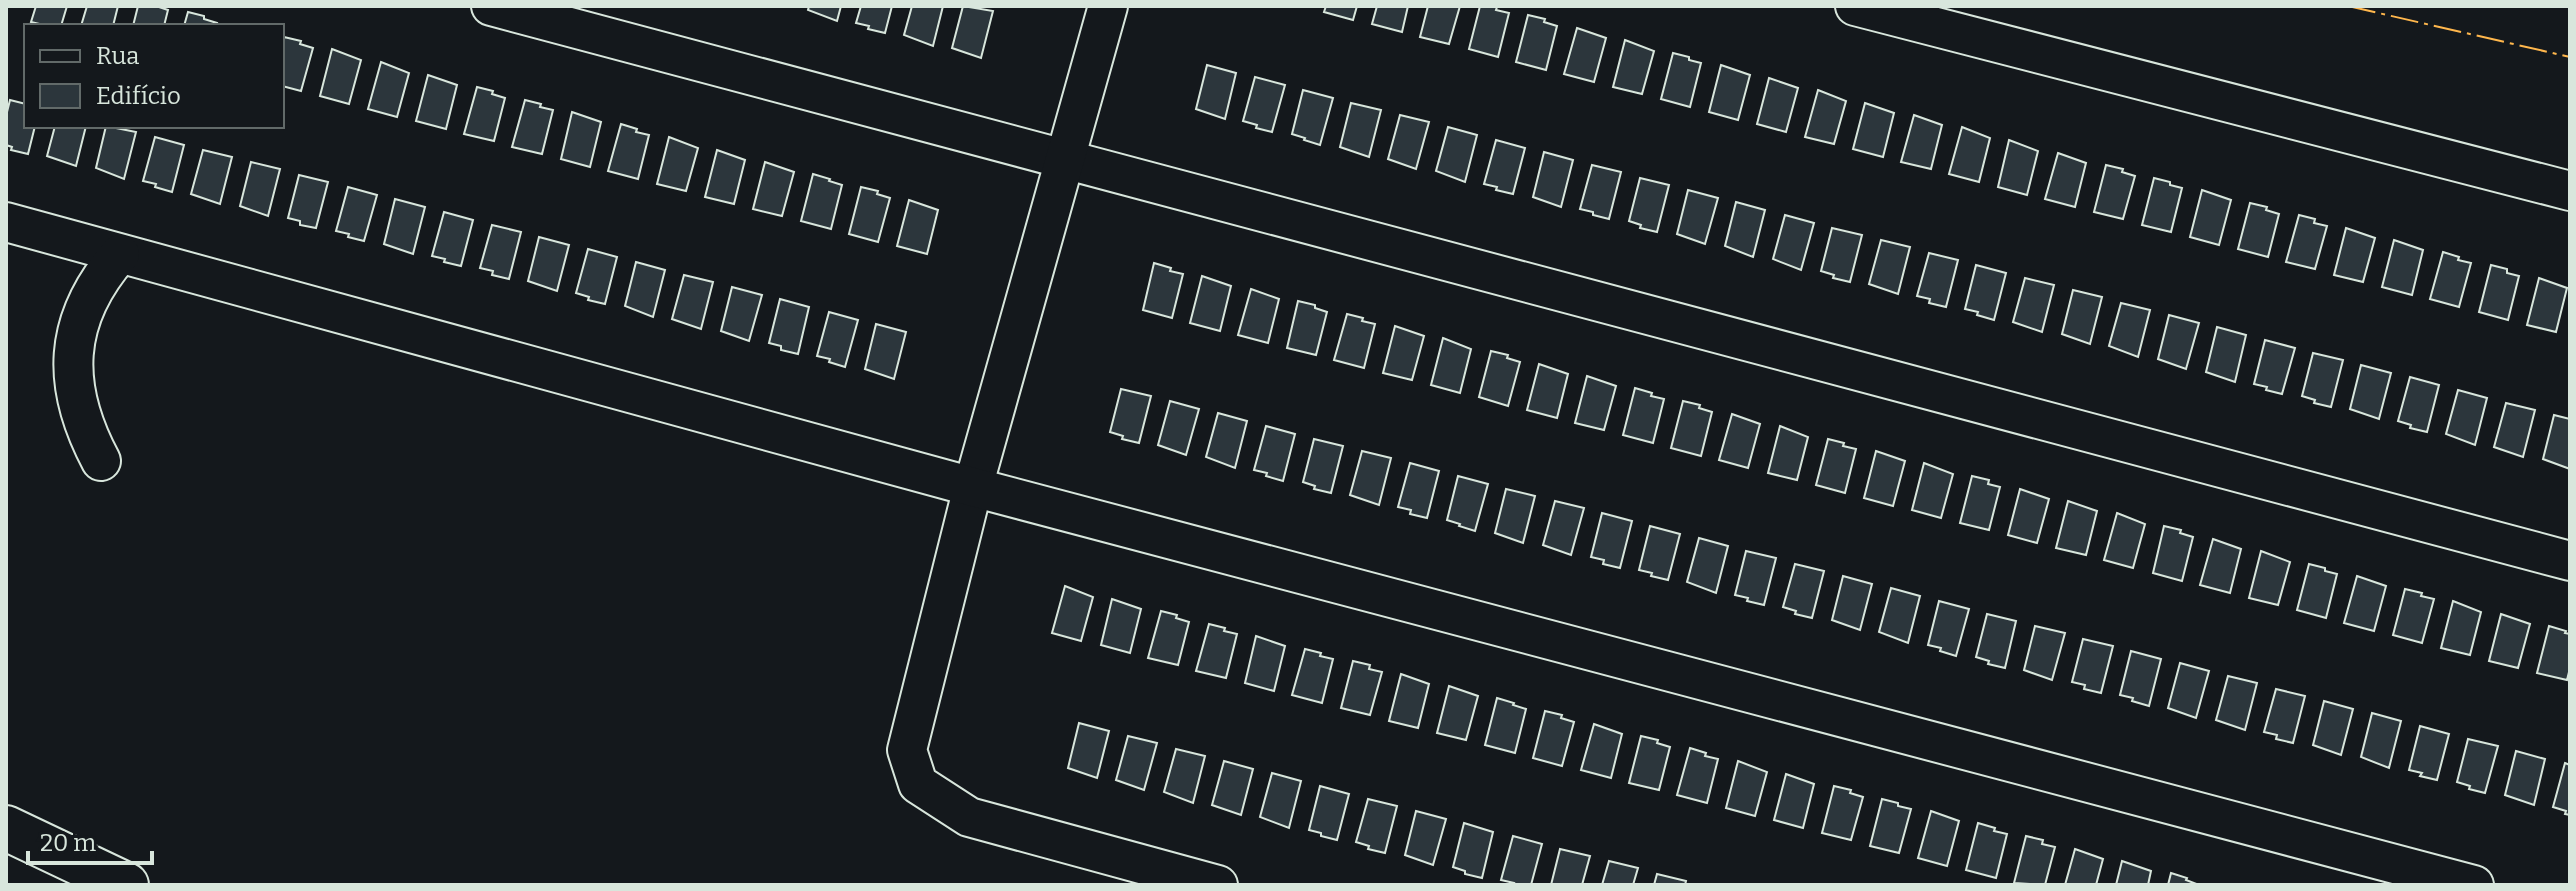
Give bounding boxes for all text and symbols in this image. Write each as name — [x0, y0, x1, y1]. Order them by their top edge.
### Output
legend — [24, 24, 284, 128]
text: Rua — [96, 42, 139, 70]
text: Edifício — [96, 82, 181, 110]
scale bar — [28, 815, 152, 865]
text: 20 m — [40, 829, 96, 857]

